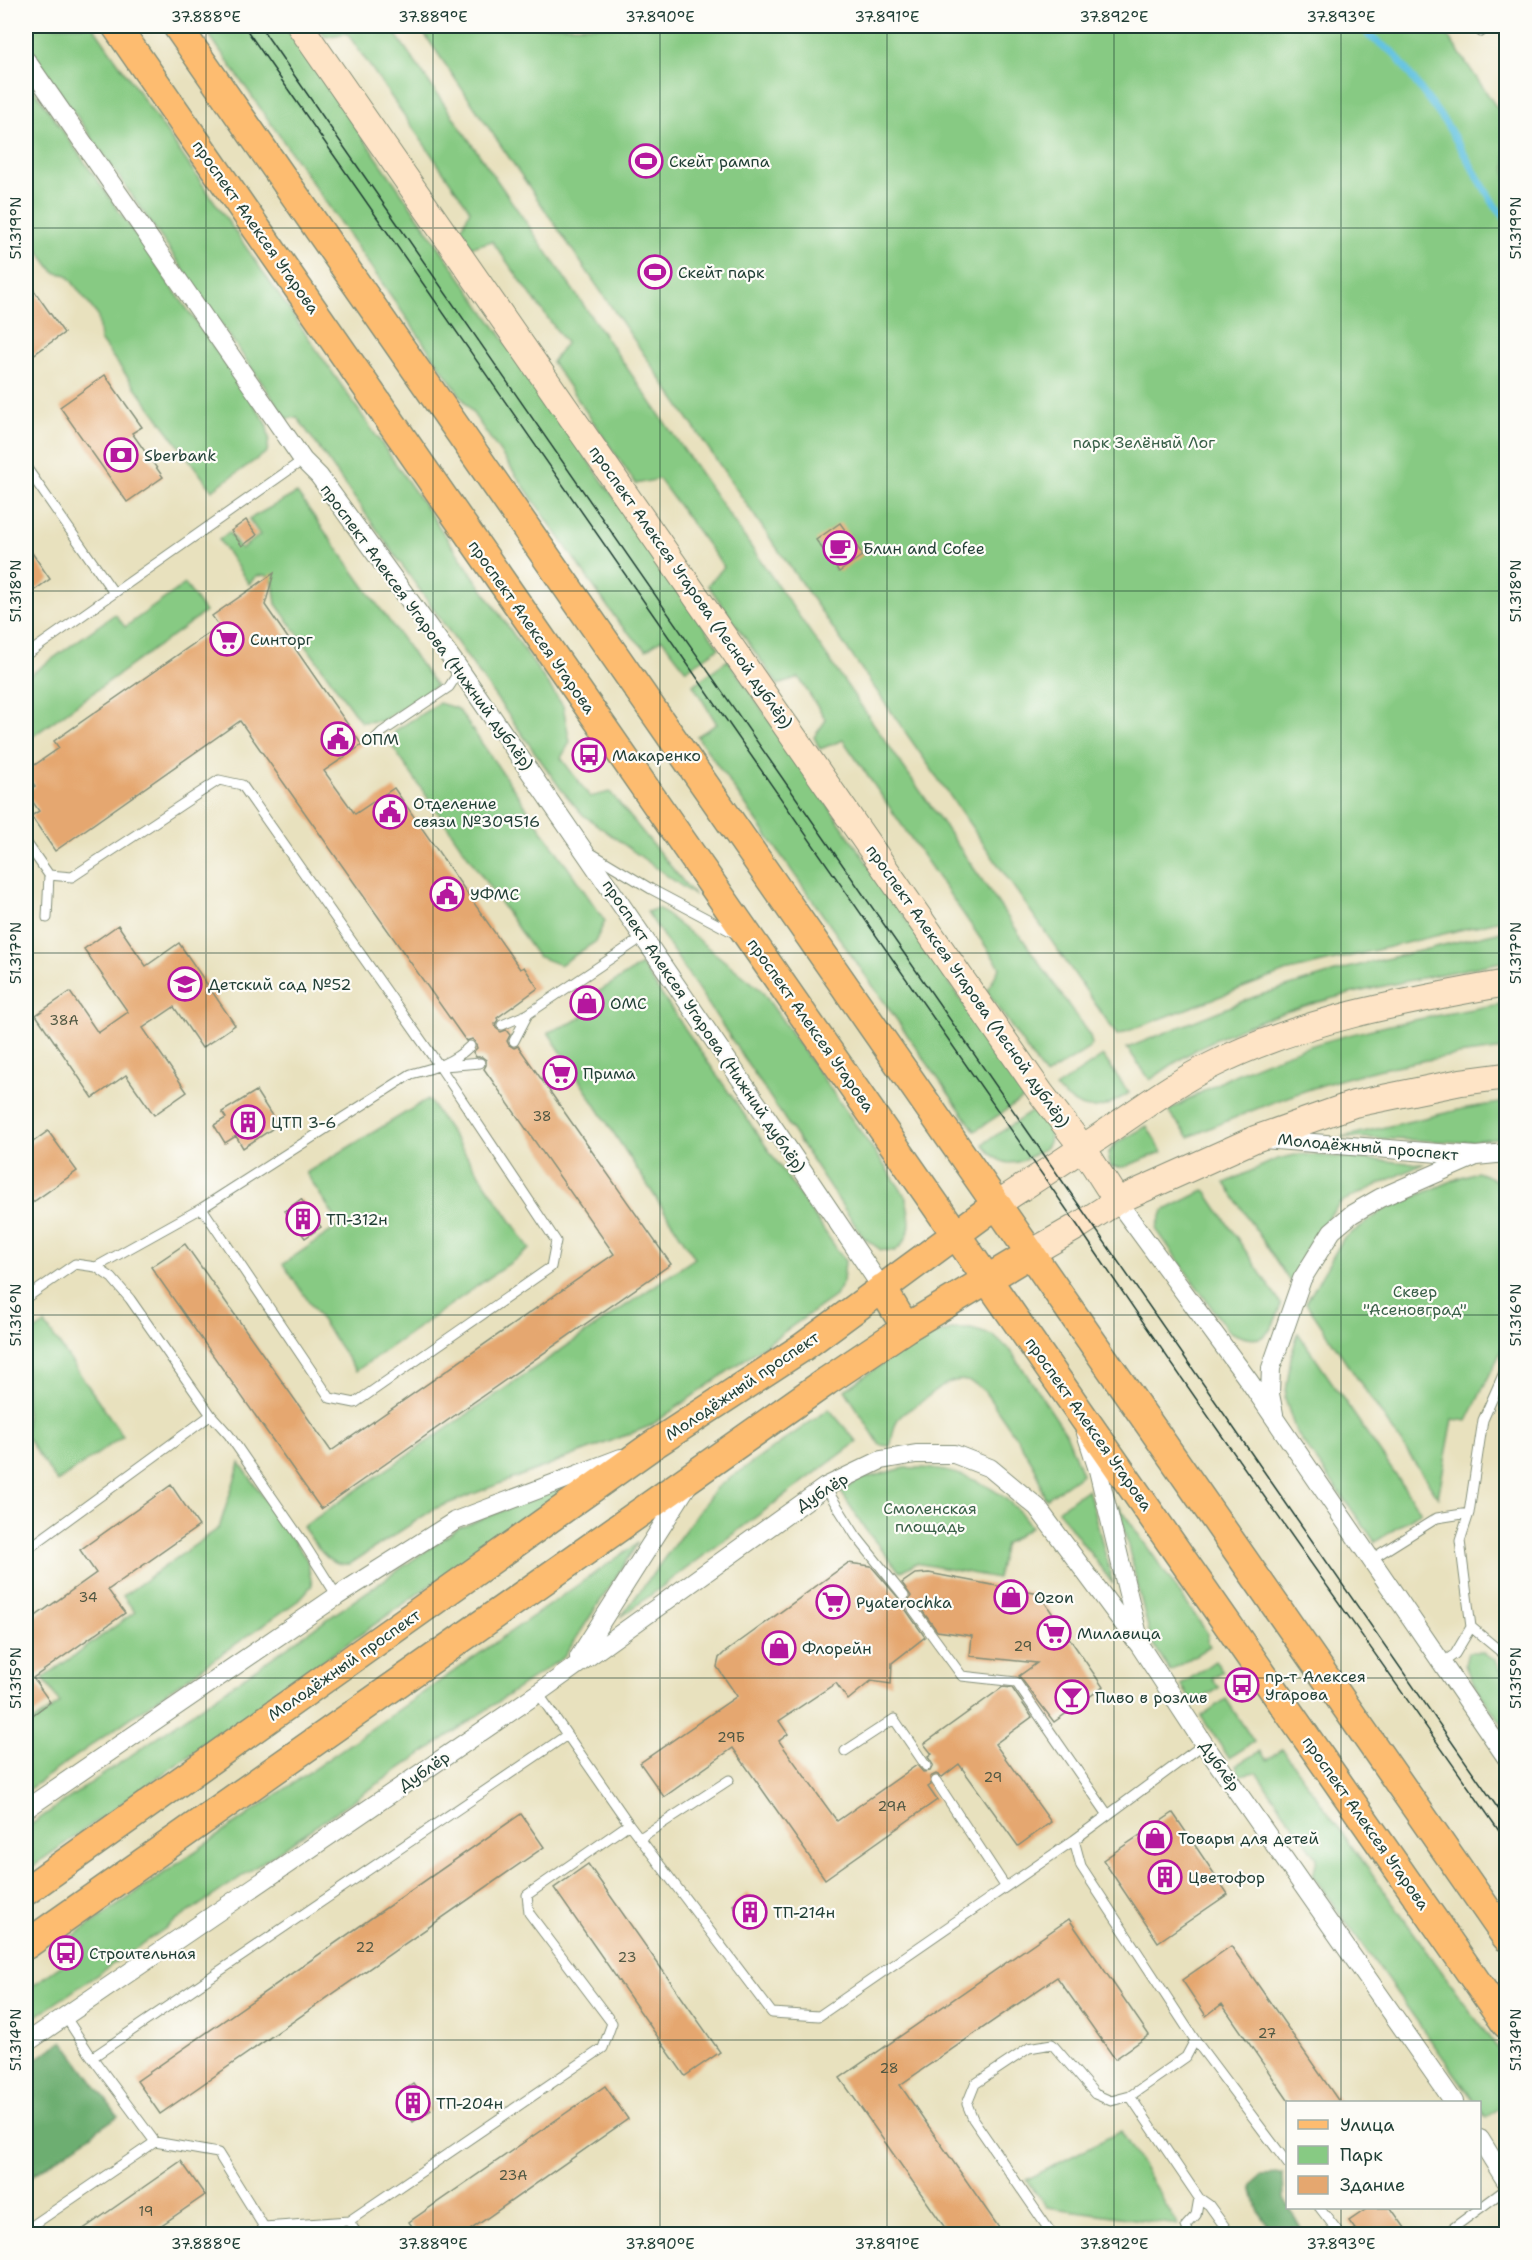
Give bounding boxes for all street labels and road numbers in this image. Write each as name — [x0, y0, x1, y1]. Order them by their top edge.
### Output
street label: проспект Алексея Угарова — [188, 136, 324, 318]
street label: проспект Алексея Угарова (Лесной дублёр) — [585, 441, 797, 733]
street label: проспект Алексея Угарова (Нижний дублёр) — [317, 480, 537, 774]
street label: проспект Алексея Угарова — [465, 537, 599, 717]
street label: проспект Алексея Угарова (Лесной дублёр) — [862, 840, 1074, 1132]
street label: проспект Алексея Угарова (Нижний дублёр) — [598, 876, 810, 1176]
street label: проспект Алексея Угарова — [743, 934, 879, 1116]
street label: Молодёжный проспект — [1277, 1129, 1460, 1165]
street label: Молодёжный проспект — [661, 1326, 824, 1445]
street label: проспект Алексея Угарова — [1021, 1333, 1157, 1515]
street label: Дублёр — [792, 1468, 852, 1516]
street label: Молодёжный проспект — [264, 1604, 425, 1726]
street label: проспект Алексея Угарова — [1298, 1732, 1434, 1914]
street label: Дублёр — [1195, 1736, 1245, 1796]
street label: Дублёр — [394, 1746, 454, 1796]

